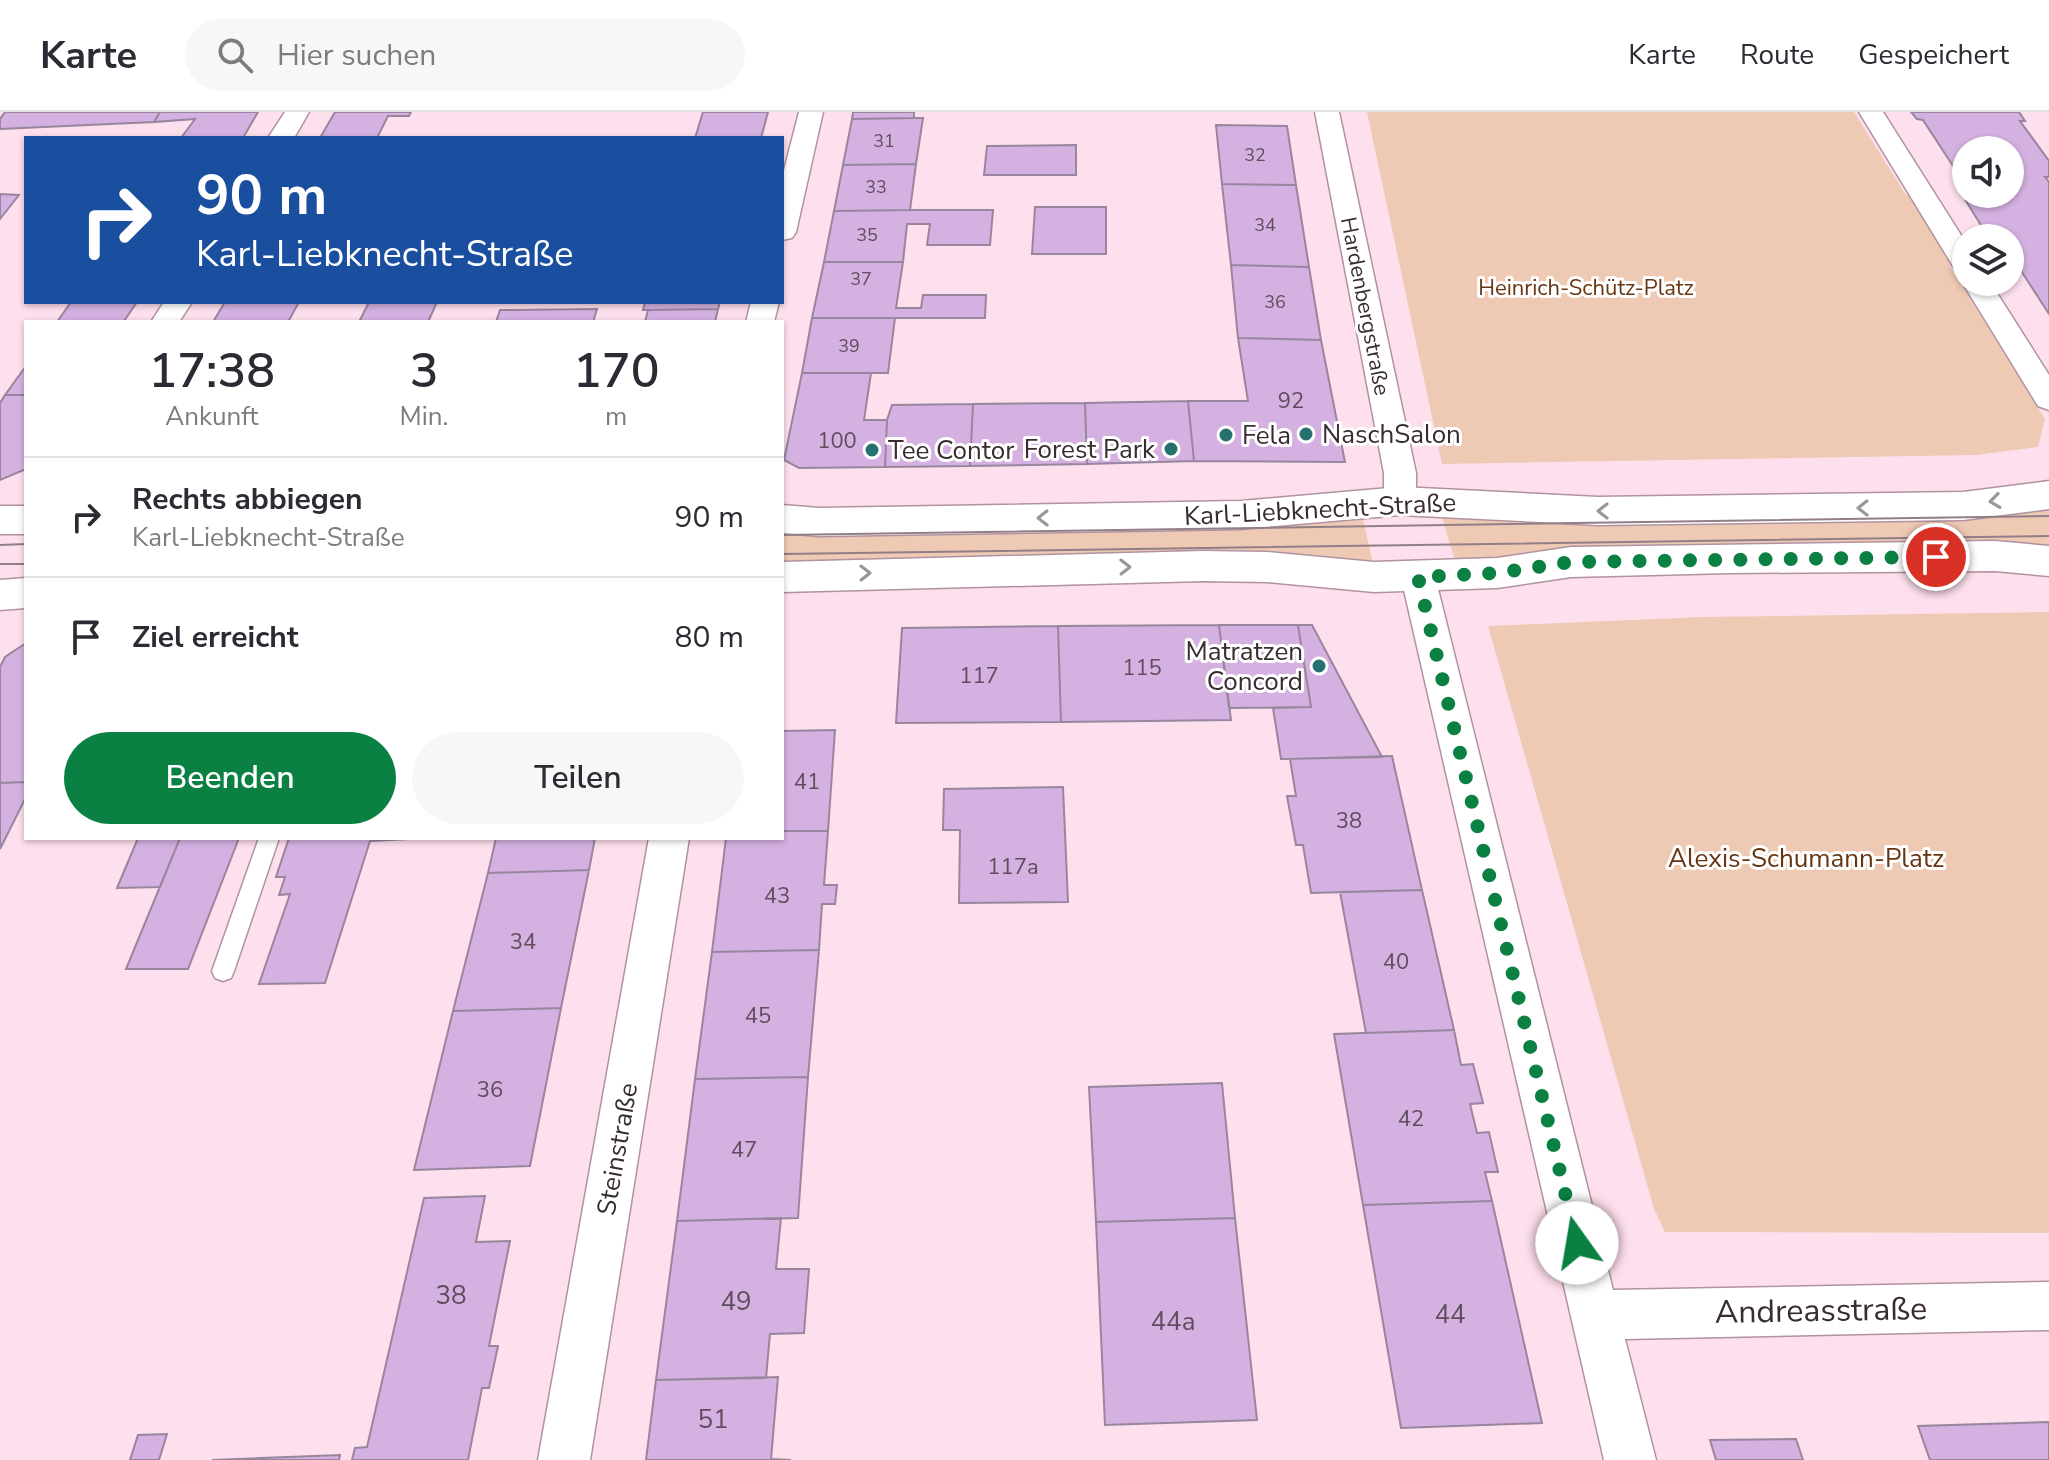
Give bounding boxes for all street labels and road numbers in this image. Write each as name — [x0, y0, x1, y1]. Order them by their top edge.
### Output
street label: Hardenbergstraße — [1333, 214, 1397, 398]
street label: Karl-Liebknecht-Straße — [1183, 485, 1457, 534]
street label: Steinstraße — [589, 1080, 646, 1218]
street label: Andreasstraße — [1715, 1287, 1927, 1334]

